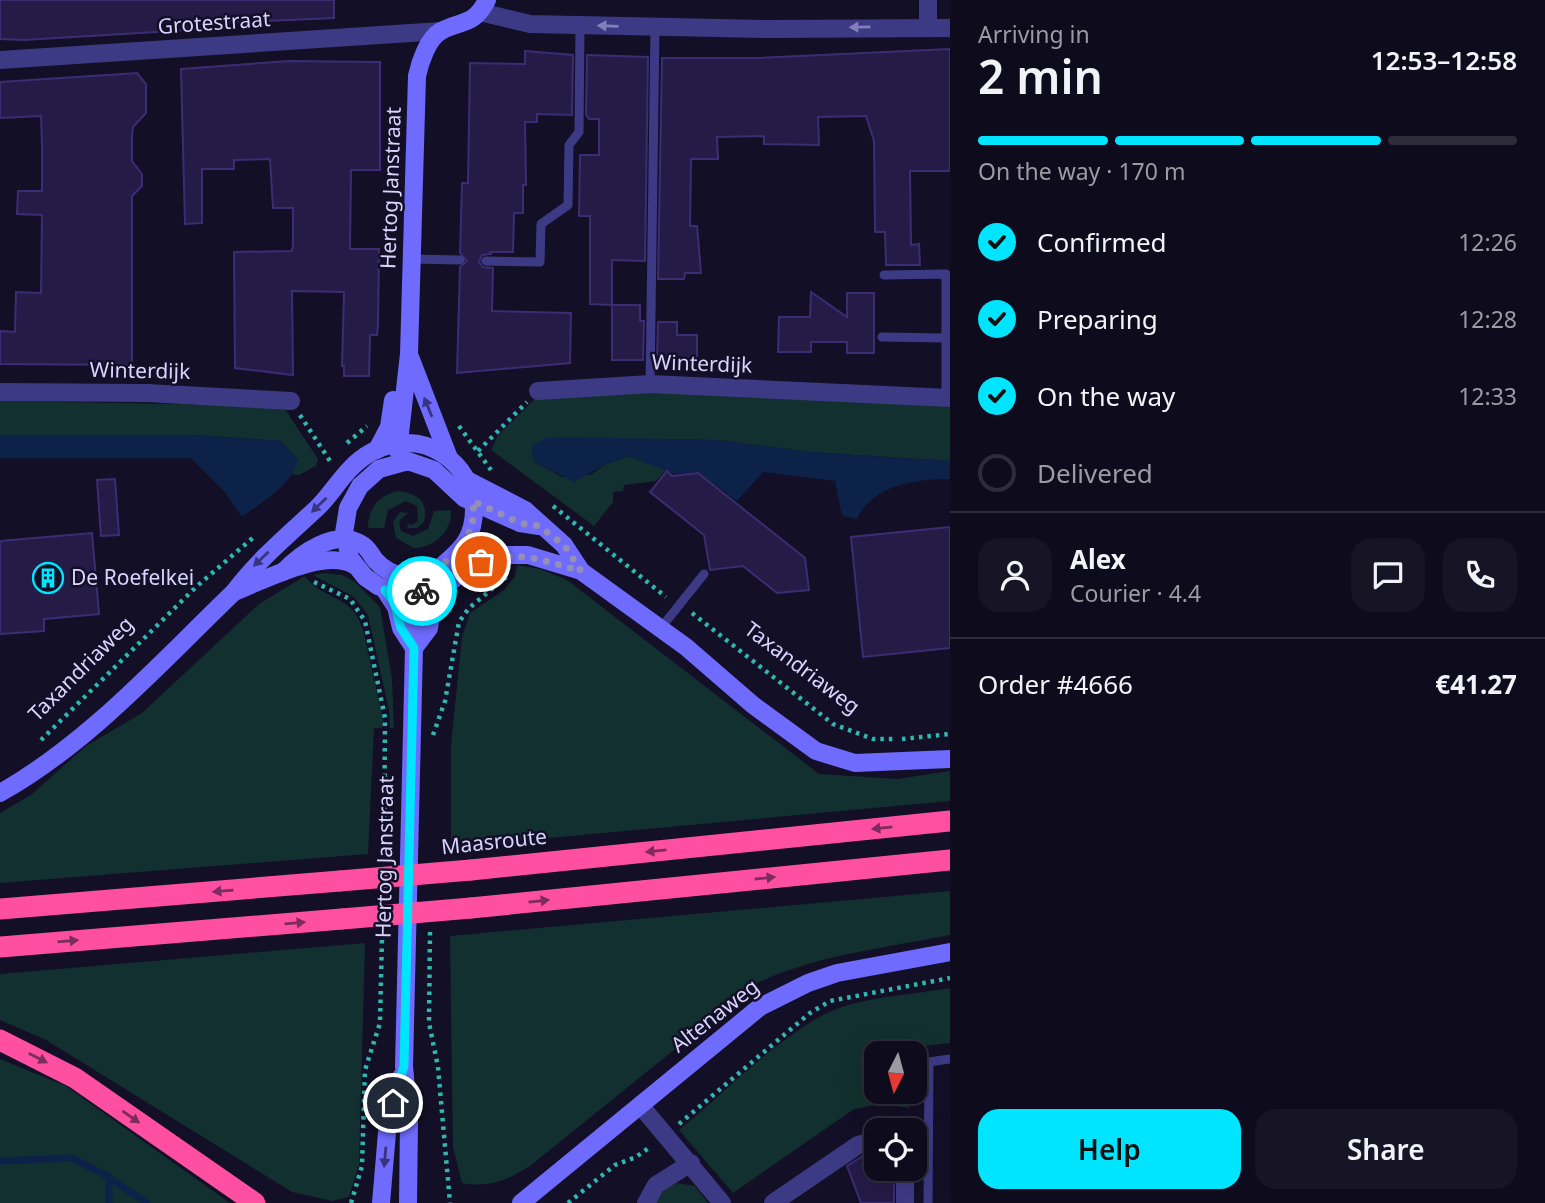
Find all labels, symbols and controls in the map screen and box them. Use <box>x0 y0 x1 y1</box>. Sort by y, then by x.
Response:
street label: Grotestraat <box>157 4 272 40</box>
text: Arriving in <box>978 18 1090 50</box>
one-way arrow <box>597 21 619 32</box>
one-way arrow <box>849 22 871 33</box>
text: 12:53–12:58 <box>1371 42 1517 78</box>
text: 2 min <box>978 45 1103 107</box>
street label: Hertog Janstraat <box>373 106 407 270</box>
text: On the way · 170 m <box>978 155 1185 187</box>
icon: check <box>978 223 1016 261</box>
text: Confirmed <box>1037 224 1167 260</box>
text: 12:26 <box>1458 226 1517 258</box>
icon: check <box>978 300 1016 338</box>
text: Preparing <box>1037 301 1158 337</box>
text: 12:28 <box>1458 303 1517 335</box>
street label: Winterdijk <box>651 347 754 379</box>
street label: Winterdijk <box>89 355 191 385</box>
icon: check <box>978 377 1016 415</box>
text: On the way <box>1037 378 1175 414</box>
text: 12:33 <box>1458 380 1517 412</box>
one-way arrow <box>422 396 433 417</box>
text: Delivered <box>1037 455 1153 491</box>
one-way arrow <box>311 497 328 513</box>
pin <box>451 532 511 592</box>
button: person <box>978 538 1052 612</box>
button: chat <box>1351 538 1425 612</box>
button: phone <box>1443 538 1517 612</box>
text: Alex <box>1070 541 1126 577</box>
icon: bag <box>462 543 500 581</box>
one-way arrow <box>253 551 270 567</box>
courier <box>387 556 457 626</box>
building icon: De Roefelkei <box>31 561 65 595</box>
place label: De Roefelkei <box>71 563 194 591</box>
icon: bike <box>403 572 441 610</box>
text: Courier · 4.4 <box>1070 577 1201 609</box>
street label: Taxandriaweg <box>22 610 139 727</box>
street label: Taxandriaweg <box>739 615 866 720</box>
text: Order #4666 <box>978 666 1133 702</box>
text: €41.27 <box>1435 666 1517 702</box>
street label: Hertog Janstraat <box>369 775 399 938</box>
street label: Maasroute <box>440 822 548 860</box>
one-way arrow <box>871 822 893 833</box>
one-way arrow <box>645 846 667 857</box>
one-way arrow <box>755 872 777 883</box>
one-way arrow <box>212 886 234 897</box>
one-way arrow <box>528 895 550 906</box>
one-way arrow <box>284 917 306 928</box>
one-way arrow <box>57 935 79 946</box>
street label: Altenaweg <box>665 972 764 1058</box>
north arrow <box>864 1041 928 1104</box>
map controls <box>864 1041 927 1181</box>
one-way arrow <box>28 1052 48 1063</box>
pin <box>363 1073 423 1133</box>
icon: home <box>374 1084 412 1122</box>
button: Help <box>978 1109 1241 1189</box>
button: Share <box>1255 1109 1517 1189</box>
one-way arrow <box>122 1110 140 1124</box>
button: locate <box>864 1118 927 1181</box>
one-way arrow <box>379 1146 390 1168</box>

